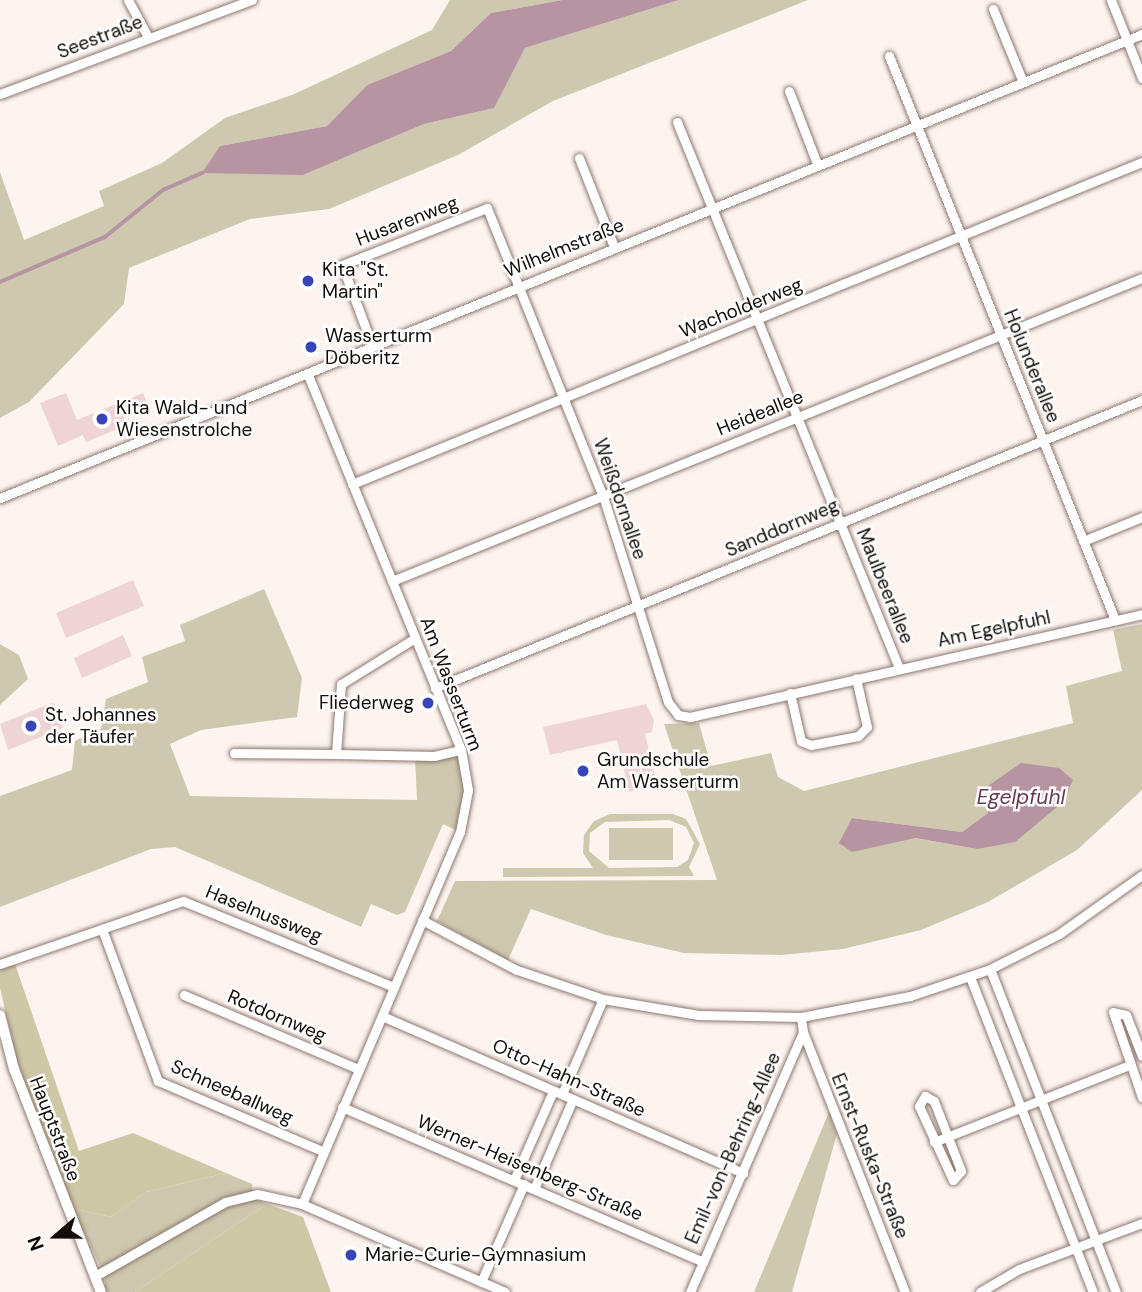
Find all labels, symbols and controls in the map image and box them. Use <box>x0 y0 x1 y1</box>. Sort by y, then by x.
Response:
street label: Seestraße <box>54 10 146 64</box>
street label: Husarenweg <box>353 191 461 251</box>
street label: Wilhelmstraße <box>501 214 627 282</box>
place label: Kita "St. Martin" <box>322 259 388 303</box>
marker: Kita "St. Martin" <box>300 273 316 289</box>
street label: Wacholderweg <box>676 273 806 343</box>
street label: Holunderallee <box>999 306 1065 426</box>
place label: Wasserturm Döberitz <box>325 325 432 369</box>
marker: Wasserturm Döberitz <box>303 339 319 355</box>
street label: Heideallee <box>713 385 807 441</box>
place label: Kita Wald- und Wiesenstrolche <box>116 397 252 441</box>
marker: Kita Wald- und Wiesenstrolche <box>94 411 110 427</box>
street label: Weißdornallee <box>589 435 651 563</box>
street label: Sanddornweg <box>722 494 842 562</box>
street label: Maulbeerallee <box>852 525 918 647</box>
street label: Am Egelpfuhl <box>935 606 1053 652</box>
street label: Am Wasserturm <box>415 614 487 754</box>
place label: Fliederweg <box>319 692 414 714</box>
marker: Fliederweg <box>420 695 436 711</box>
place label: St. Johannes der Täufer <box>45 704 156 748</box>
marker: St. Johannes der Täufer <box>23 718 39 734</box>
place label: Grundschule Am Wasserturm <box>597 749 739 793</box>
marker: Grundschule Am Wasserturm <box>575 763 591 779</box>
water label: Egelpfuhl <box>977 784 1065 810</box>
street label: Haselnussweg <box>202 880 326 948</box>
street label: Rotdornweg <box>224 985 330 1047</box>
street label: Otto-Hahn-Straße <box>489 1034 649 1122</box>
street label: Emil-von-Behring-Allee <box>680 1049 786 1247</box>
street label: Schneeballweg <box>167 1055 297 1129</box>
street label: Ernst-Ruska-Straße <box>826 1070 914 1242</box>
street label: Hauptstraße <box>25 1074 85 1184</box>
street label: Werner-Heisenberg-Straße <box>414 1110 646 1226</box>
north arrow <box>21 1201 91 1271</box>
text: N <box>22 1233 50 1254</box>
place label: Marie-Curie-Gymnasium <box>365 1244 586 1266</box>
marker: Marie-Curie-Gymnasium <box>343 1247 359 1263</box>

